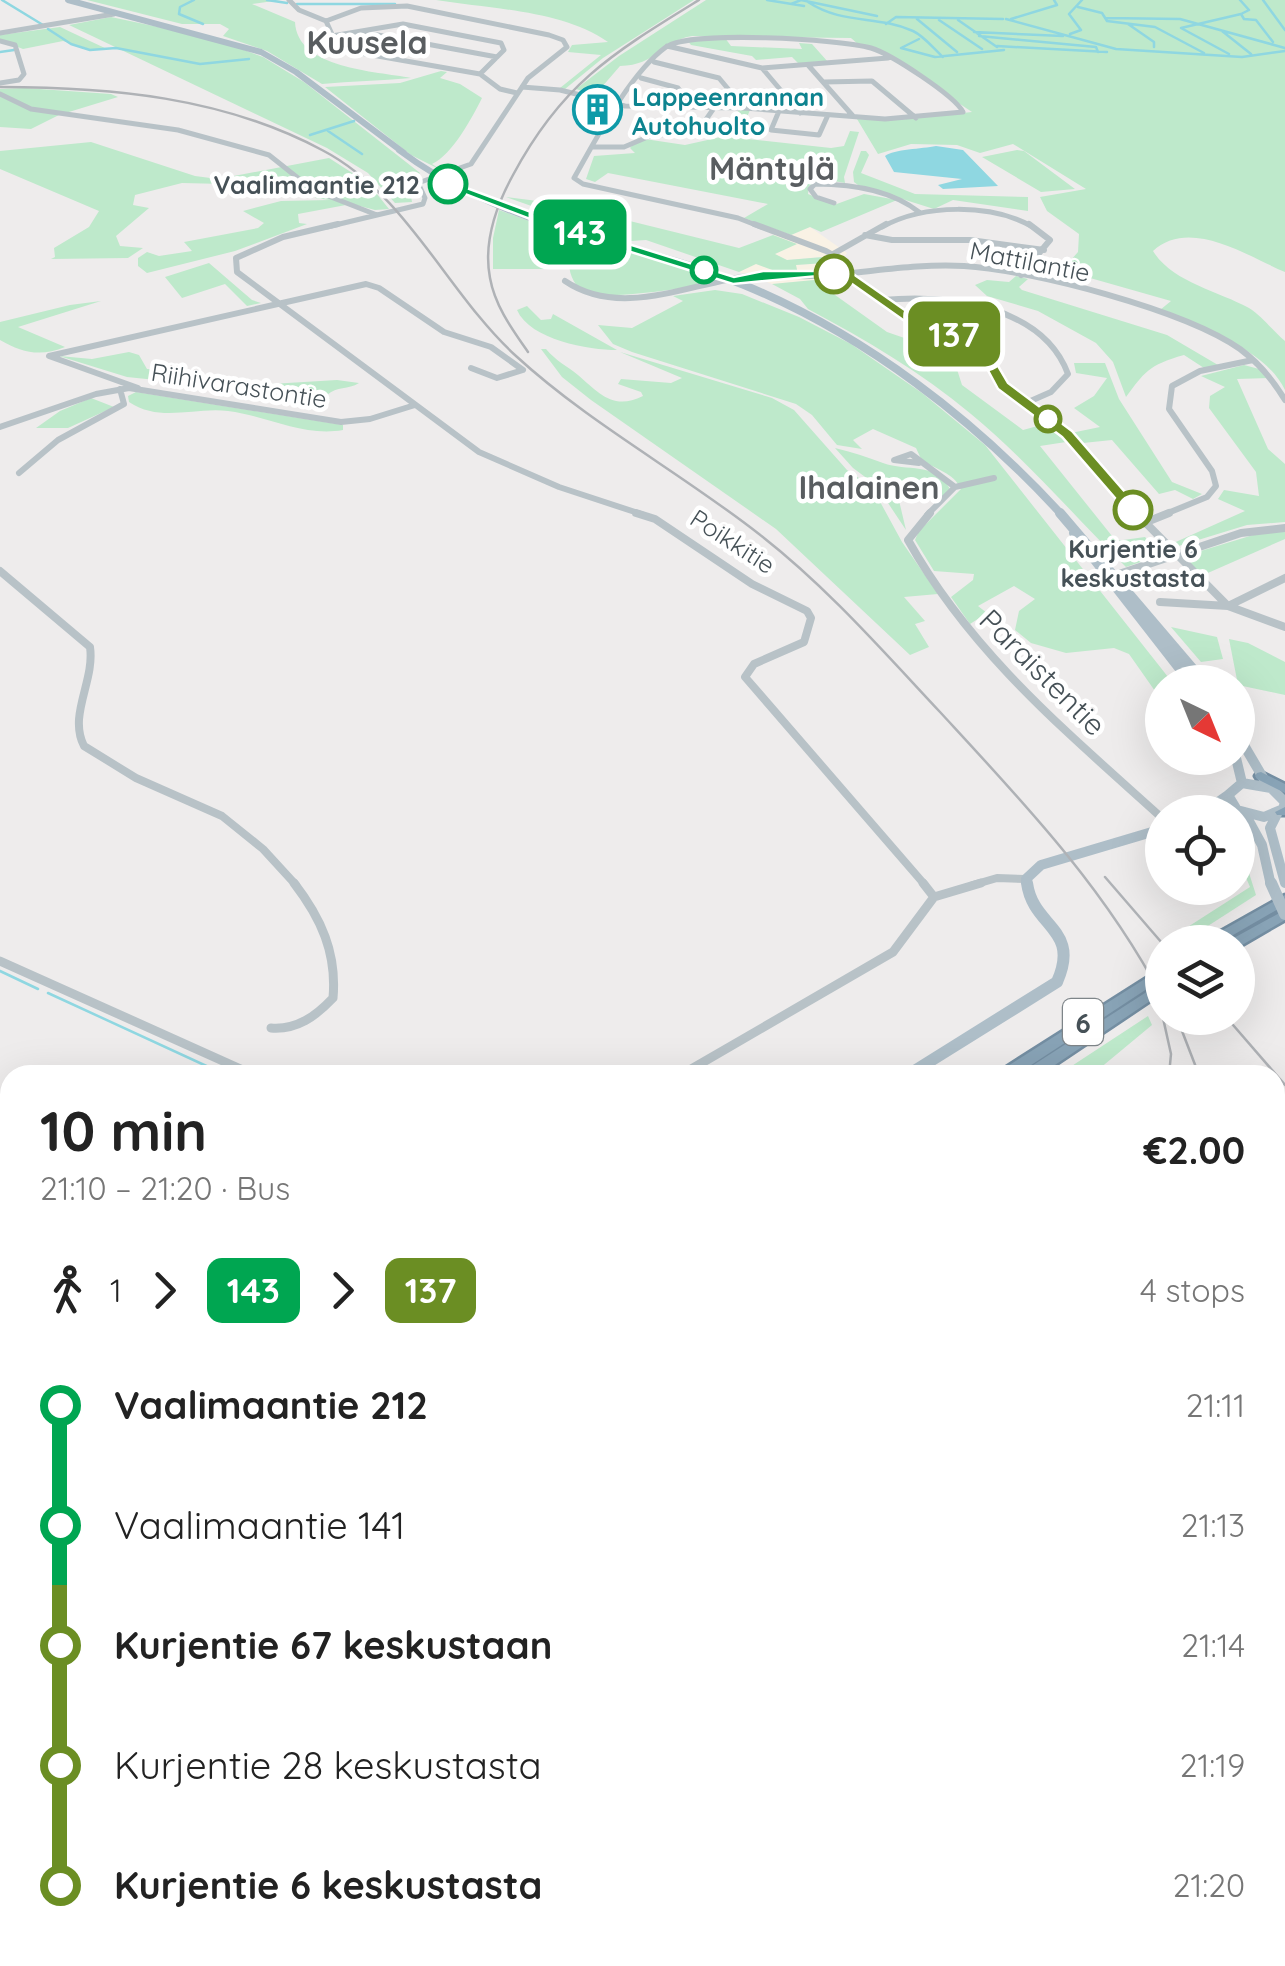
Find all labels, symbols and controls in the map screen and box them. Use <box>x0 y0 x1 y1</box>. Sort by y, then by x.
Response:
district label: Kuusela <box>306 22 428 62</box>
place label: Lappeenrannan Autohuolto <box>632 81 824 141</box>
building icon: Lappeenrannan Autohuolto <box>571 84 623 136</box>
district label: Mäntylä <box>709 148 835 188</box>
marker: Vaalimaantie 212 <box>429 165 467 203</box>
place label: Vaalimaantie 212 <box>213 169 420 200</box>
line badge: 143 <box>522 200 638 264</box>
text: 143 <box>554 210 607 254</box>
street label: Mattilantie <box>967 234 1093 288</box>
unlabelled marker <box>815 255 853 293</box>
unlabelled marker <box>691 257 717 283</box>
line badge: 137 <box>896 302 1012 366</box>
text: 137 <box>928 312 980 356</box>
street label: Riihivarastontie <box>149 356 329 414</box>
unlabelled marker <box>1035 406 1061 432</box>
district label: Ihalainen <box>799 467 939 507</box>
marker: Kurjentie 6 keskustasta <box>1114 491 1152 529</box>
street label: Poikkitie <box>685 502 781 580</box>
place label: Kurjentie 6 keskustasta <box>1060 533 1206 593</box>
street label: Paraistentie <box>972 601 1114 743</box>
north arrow <box>1145 665 1255 775</box>
map controls <box>1145 665 1255 1035</box>
button: locate <box>1145 795 1255 905</box>
button: layers <box>1145 925 1255 1035</box>
road number: 6 <box>1063 999 1103 1045</box>
text: 10 min <box>40 1096 207 1165</box>
text: €2.00 <box>1143 1126 1245 1174</box>
text: 21:10 – 21:20 · Bus <box>40 1168 290 1208</box>
icon: walk <box>40 1263 95 1318</box>
icon: forward <box>137 1263 192 1318</box>
icon: forward <box>315 1263 370 1318</box>
text: 143 <box>227 1268 280 1312</box>
text: 137 <box>405 1268 456 1312</box>
text: 1 <box>110 1270 122 1310</box>
text: 4 stops <box>1140 1270 1245 1310</box>
text: Vaalimaantie 212 <box>114 1381 428 1429</box>
text: 21:11 <box>1186 1385 1245 1425</box>
text: Vaalimaantie 141 <box>114 1501 405 1549</box>
text: 21:13 <box>1181 1505 1245 1545</box>
text: Kurjentie 67 keskustaan <box>114 1621 552 1669</box>
text: 21:14 <box>1181 1625 1245 1665</box>
text: Kurjentie 28 keskustasta <box>114 1741 542 1789</box>
text: 21:19 <box>1180 1745 1245 1785</box>
text: Kurjentie 6 keskustasta <box>114 1861 542 1909</box>
text: 21:20 <box>1173 1865 1245 1905</box>

